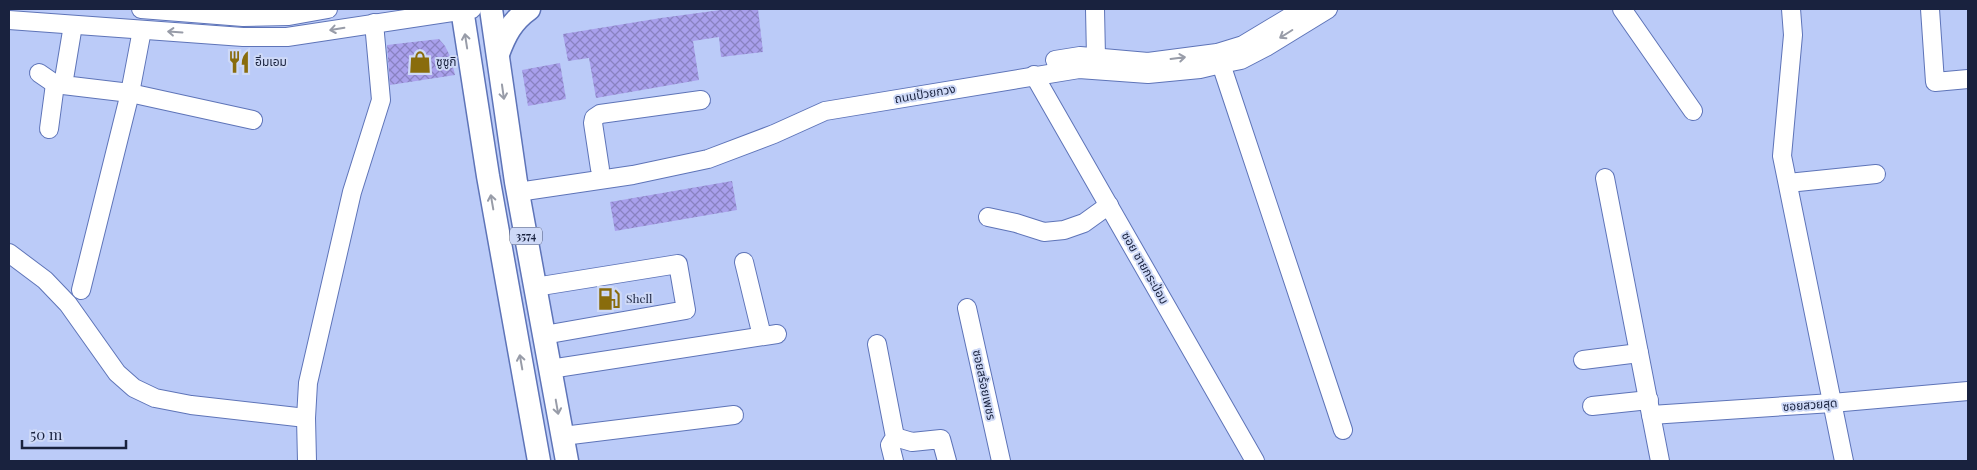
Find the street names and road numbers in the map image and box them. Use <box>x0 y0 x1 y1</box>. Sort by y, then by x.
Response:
street label: ถนนป้วยกวง <box>893 80 957 106</box>
road number: 3574 <box>510 228 542 245</box>
street label: ซอย ชายกระป่อม <box>1119 228 1173 307</box>
street label: ซอยสร้อยเพชร <box>970 348 1000 422</box>
street label: ซอยสวยสุด <box>1782 394 1838 414</box>

